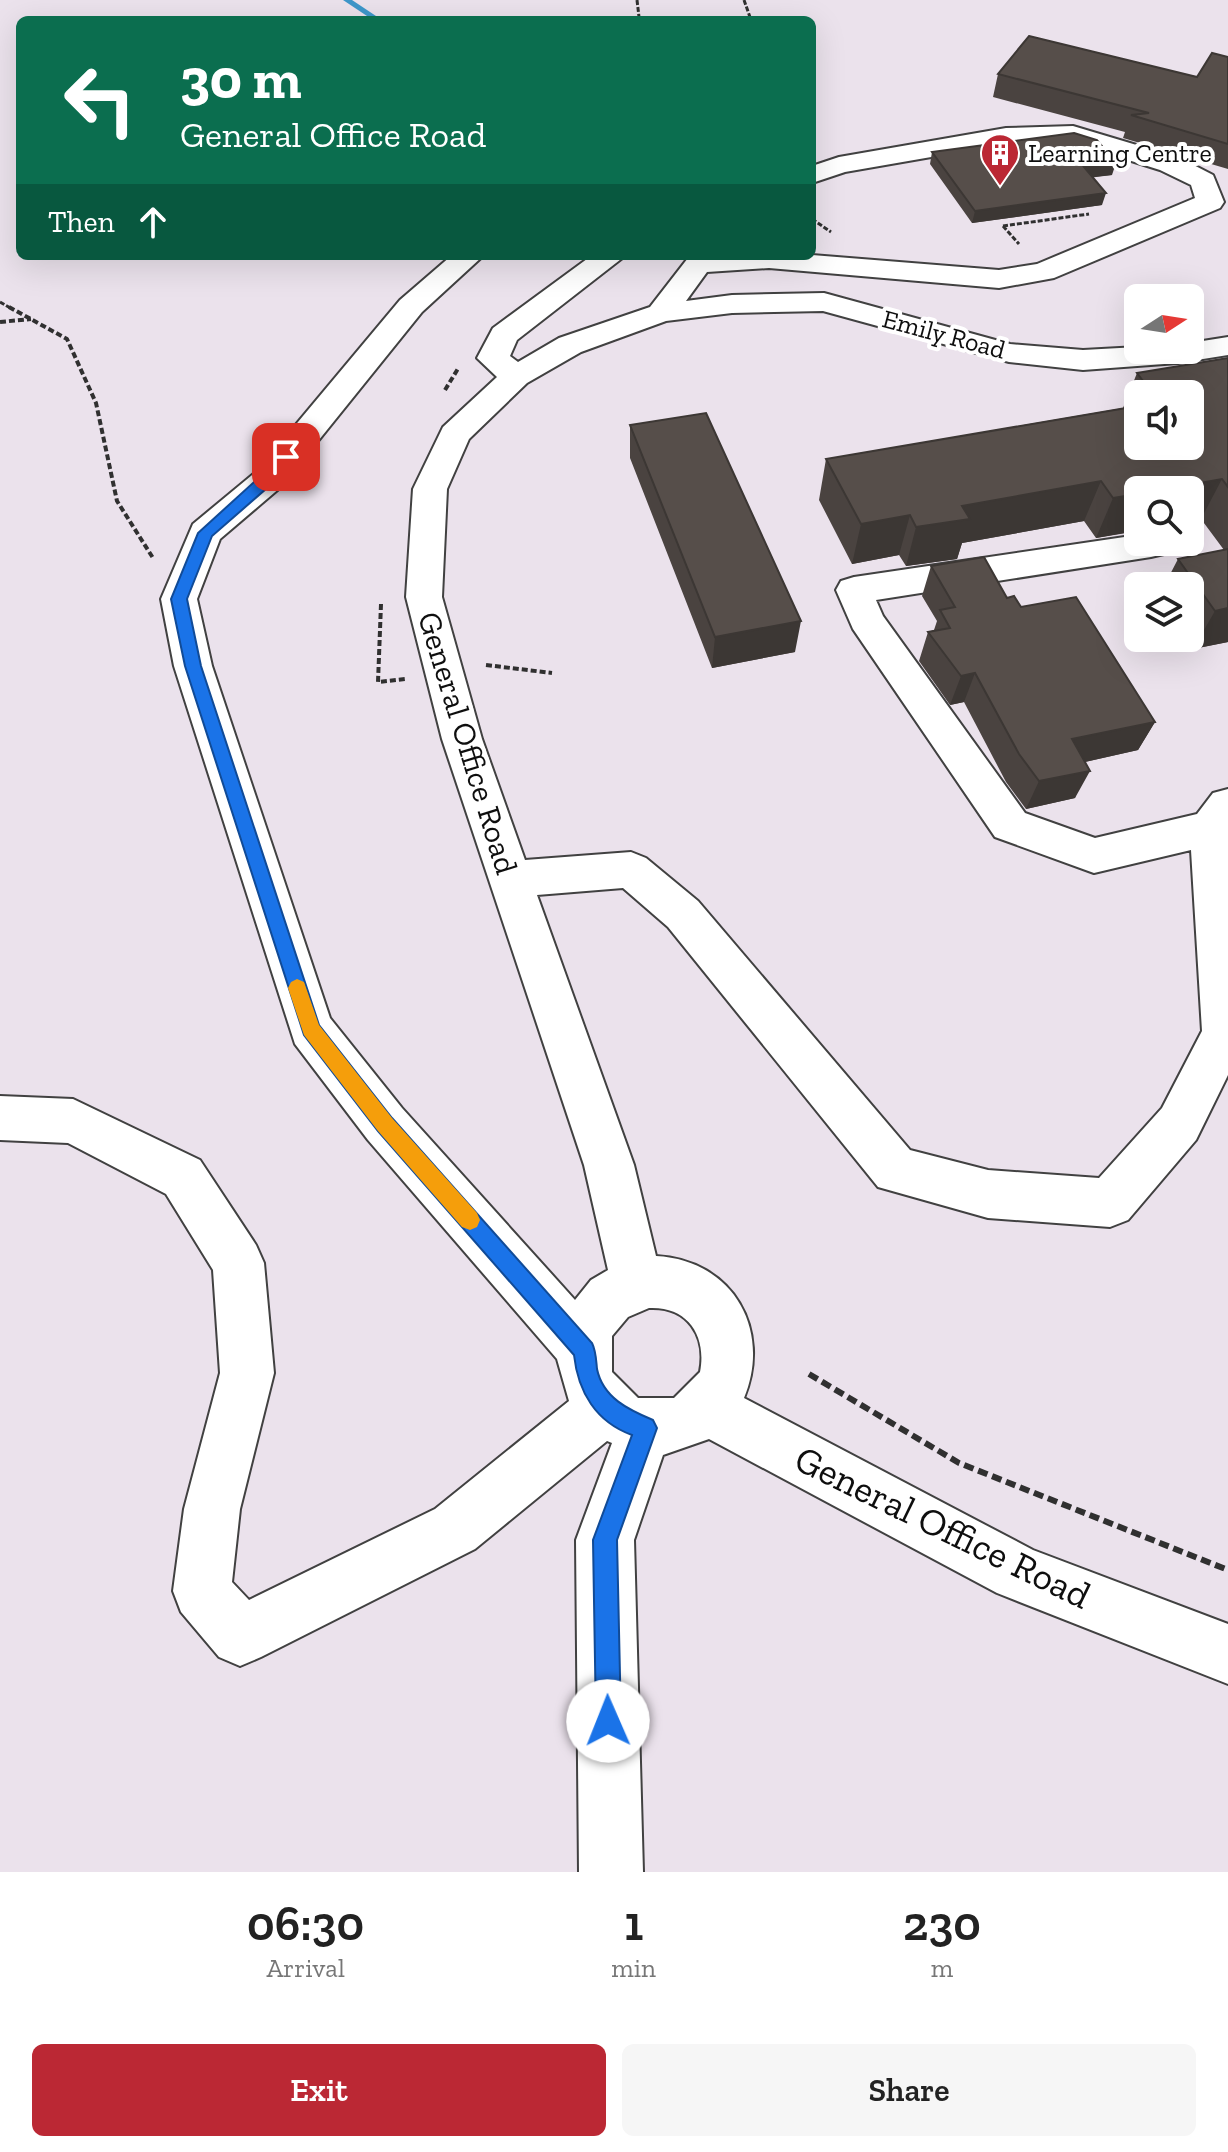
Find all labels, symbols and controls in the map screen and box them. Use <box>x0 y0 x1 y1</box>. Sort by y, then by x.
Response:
text: 30 m <box>180 45 302 112</box>
icon: left <box>48 48 152 152</box>
text: General Office Road <box>180 113 486 156</box>
building icon: Learning Centre <box>979 132 1021 187</box>
place label: Learning Centre <box>1028 137 1212 169</box>
icon: ahead <box>131 200 175 244</box>
text: Then <box>48 204 115 240</box>
north arrow <box>1124 284 1204 364</box>
map controls <box>1124 284 1204 652</box>
street label: Emily Road <box>879 302 1009 366</box>
button: sound <box>1124 380 1204 460</box>
pin <box>252 423 320 491</box>
icon: arrive <box>264 435 308 479</box>
button: search <box>1124 476 1204 556</box>
button: layers <box>1124 572 1204 652</box>
street label: General Office Road <box>410 607 526 879</box>
street label: General Office Road <box>788 1435 1098 1619</box>
position arrow <box>566 1679 650 1763</box>
text: 06:30 <box>247 1895 364 1952</box>
text: 1 <box>624 1895 643 1952</box>
text: 230 <box>903 1895 981 1952</box>
text: Arrival <box>267 1952 345 1984</box>
text: min <box>611 1952 656 1984</box>
text: m <box>931 1952 953 1984</box>
button: Exit <box>32 2044 606 2136</box>
button: Share <box>622 2044 1196 2136</box>

